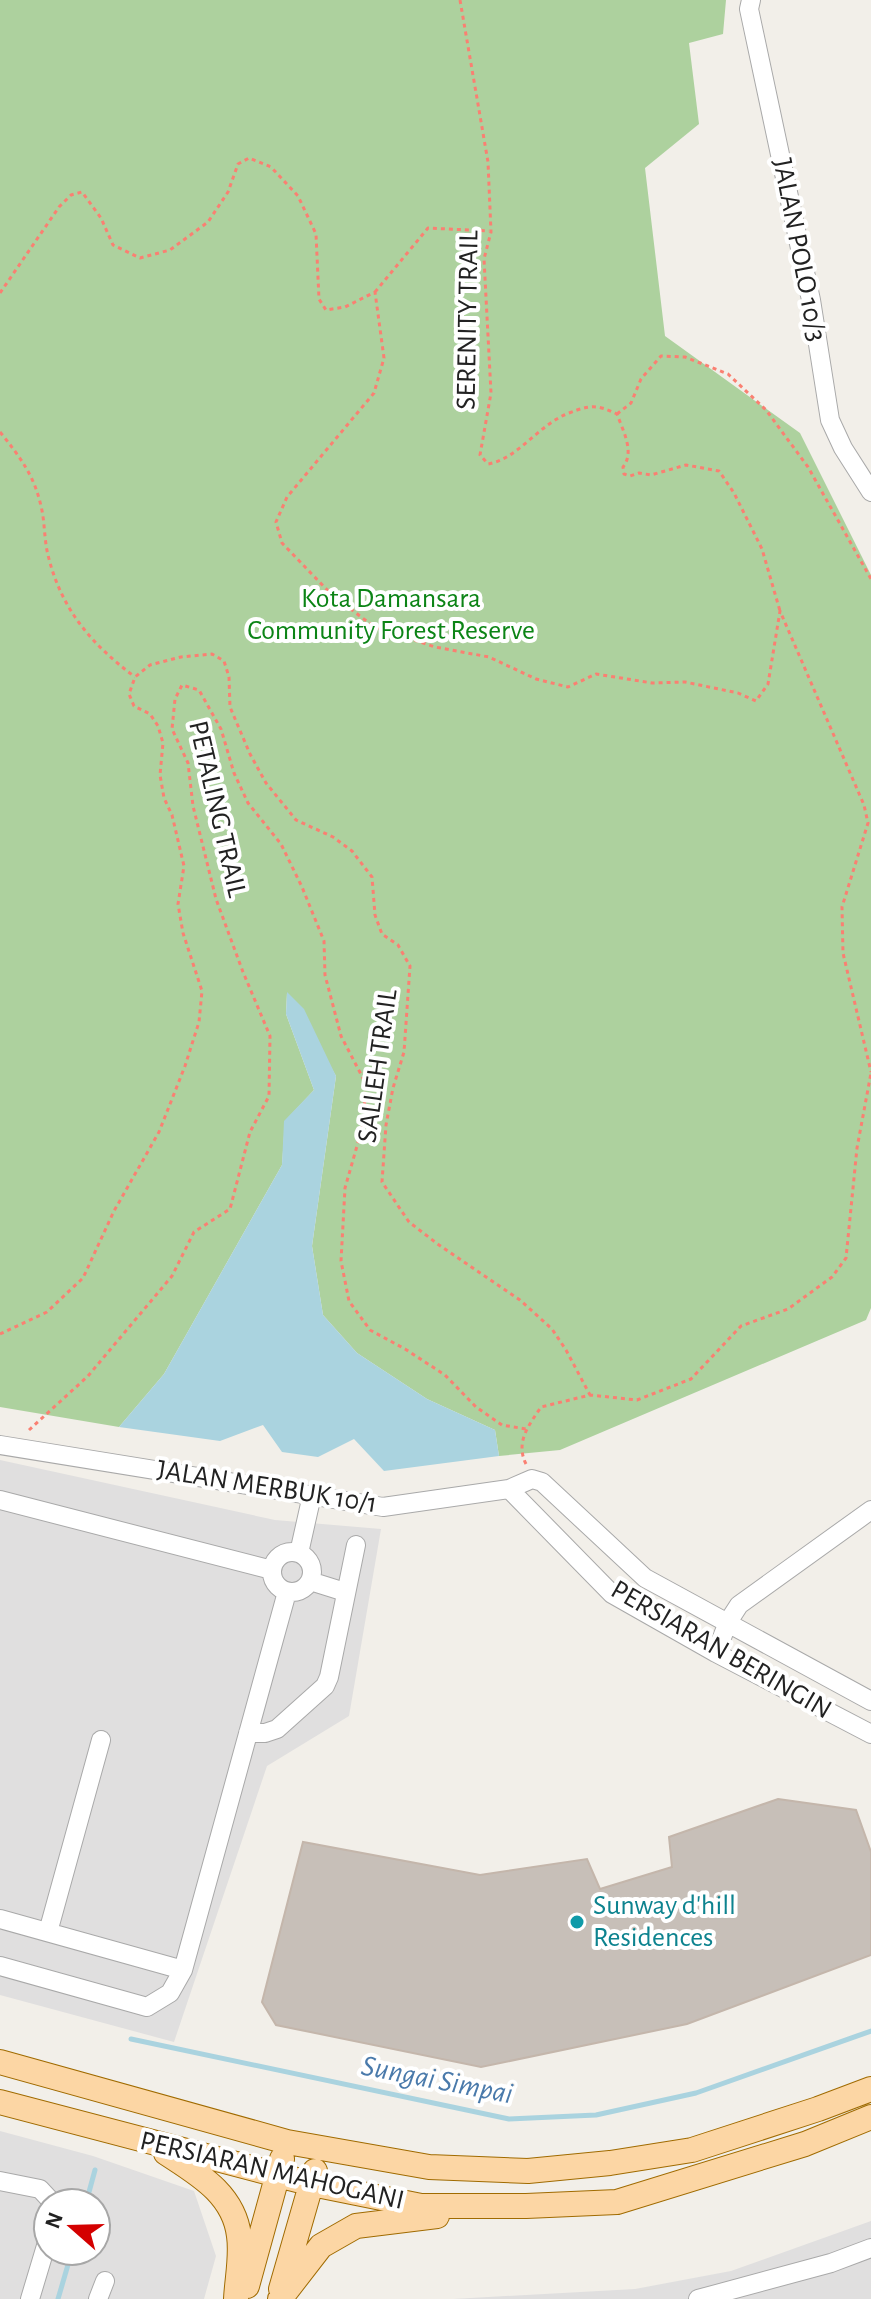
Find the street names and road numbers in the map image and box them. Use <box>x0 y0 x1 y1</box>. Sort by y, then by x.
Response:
street label: JALAN POLO 10/3 <box>768 156 830 344</box>
street label: SERENITY TRAIL <box>452 230 484 410</box>
street label: PETALING TRAIL <box>183 718 251 900</box>
street label: SALLEH TRAIL <box>353 987 403 1144</box>
street label: JALAN MERBUK 10/1 <box>155 1456 379 1518</box>
street label: PERSIARAN BERINGIN <box>606 1575 836 1725</box>
street label: PERSIARAN MAHOGANI <box>137 2127 407 2215</box>

